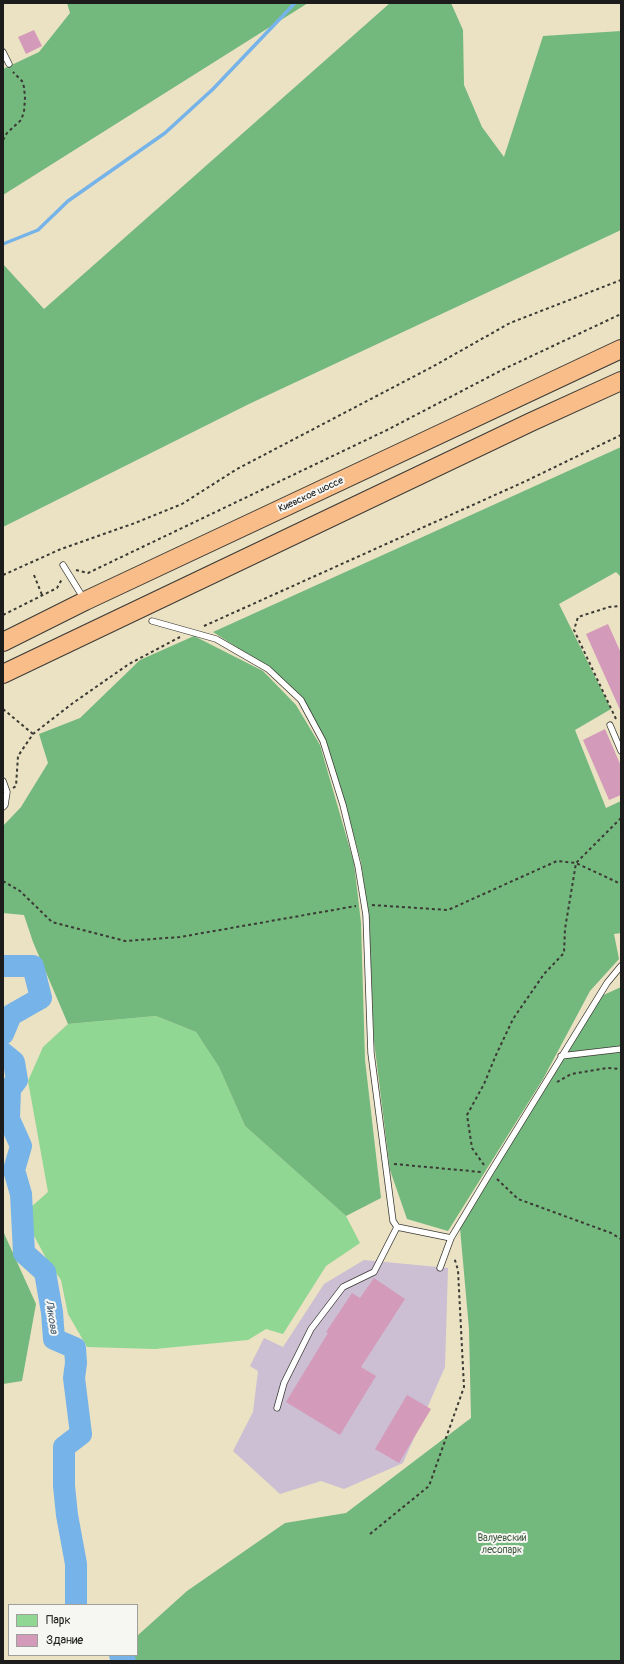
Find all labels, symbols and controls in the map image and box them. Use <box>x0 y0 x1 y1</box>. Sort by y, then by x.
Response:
street label: Киевское шоссе <box>277 475 345 515</box>
water label: Ликова <box>42 1299 60 1335</box>
park label: Валуевский лесопарк <box>477 1532 527 1556</box>
legend <box>8 1604 138 1656</box>
text: Парк <box>46 1613 71 1628</box>
text: Здание <box>46 1633 83 1648</box>

